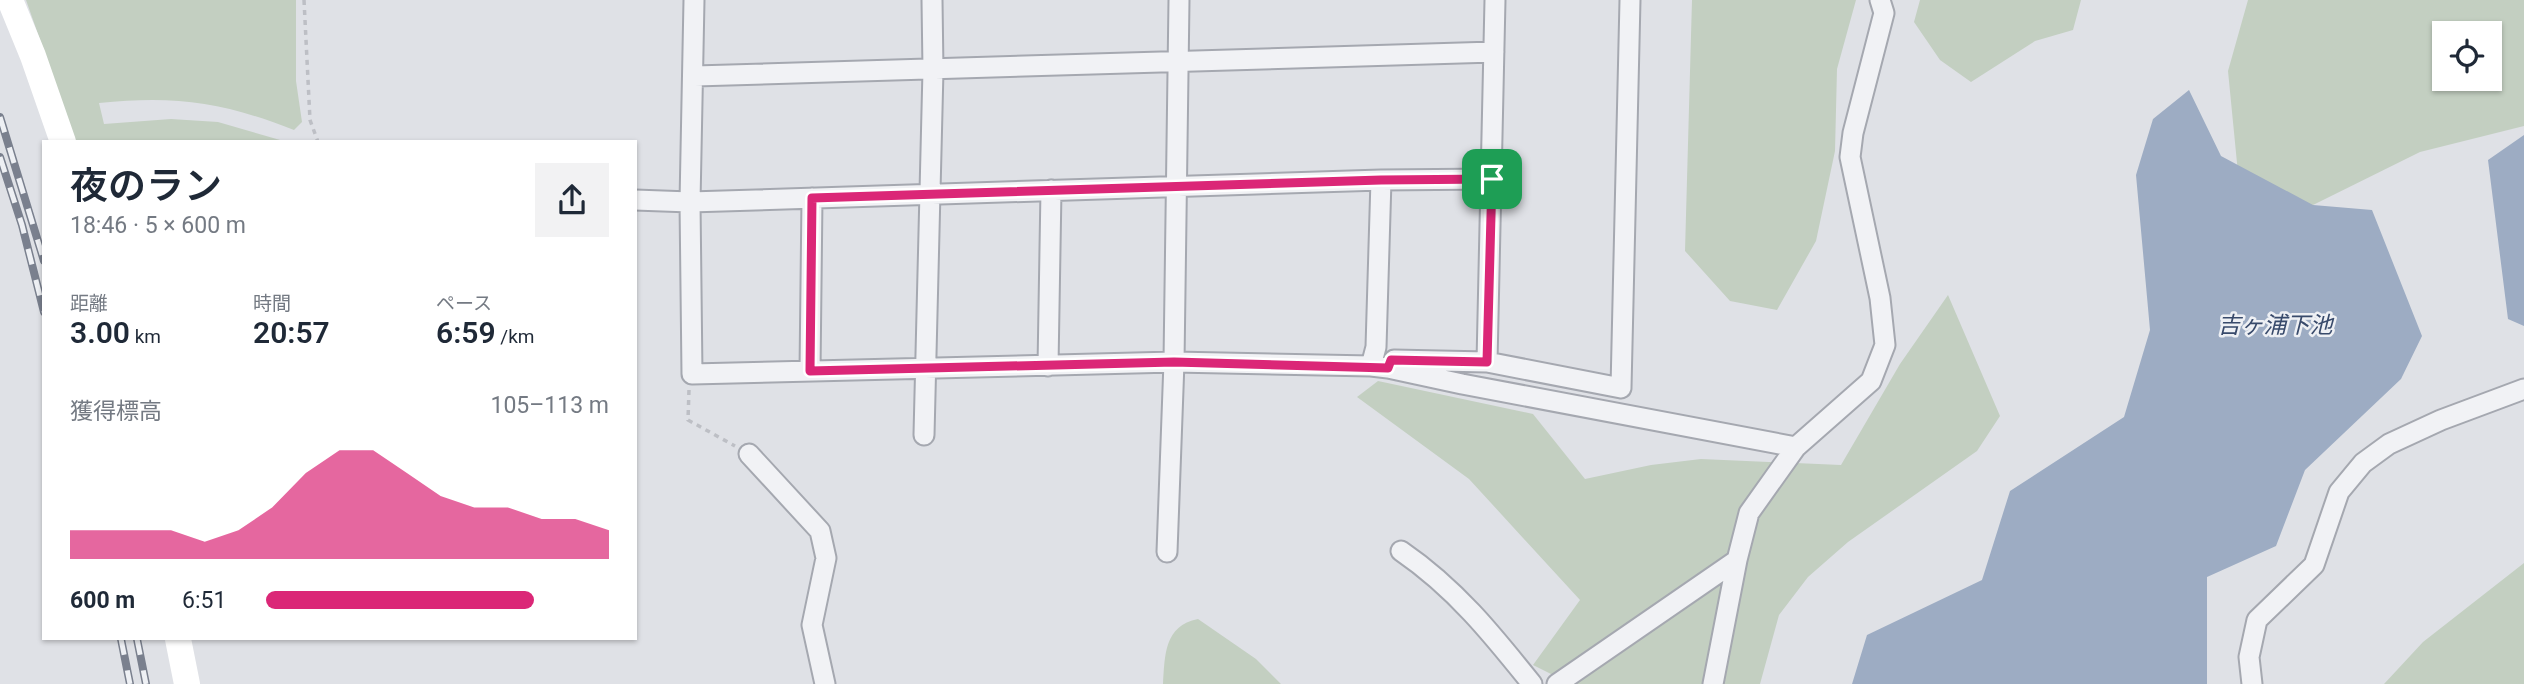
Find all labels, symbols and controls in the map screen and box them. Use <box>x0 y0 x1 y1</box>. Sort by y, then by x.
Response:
map controls <box>2432 21 2502 91</box>
button: locate <box>2432 21 2502 91</box>
pin <box>1462 149 1522 209</box>
icon: arrive <box>1473 160 1511 198</box>
button: share <box>535 163 609 237</box>
text: 夜のラン <box>70 164 222 208</box>
text: 18:46 · 5 × 600 m <box>70 212 246 239</box>
text: 距離 <box>70 292 108 315</box>
text: 時間 <box>253 292 291 315</box>
text: ペース <box>436 292 492 315</box>
water label: 吉ヶ浦下池 <box>2218 312 2335 339</box>
text: 3.00 <box>70 315 130 350</box>
text: 20:57 <box>253 315 330 350</box>
text: 6:59 <box>436 315 496 350</box>
text: km <box>130 325 161 348</box>
text: /km <box>496 325 534 348</box>
text: 105–113 m <box>490 392 609 419</box>
text: 獲得標高 <box>70 398 162 425</box>
text: 600 m <box>70 587 135 614</box>
text: 6:51 <box>182 587 226 614</box>

